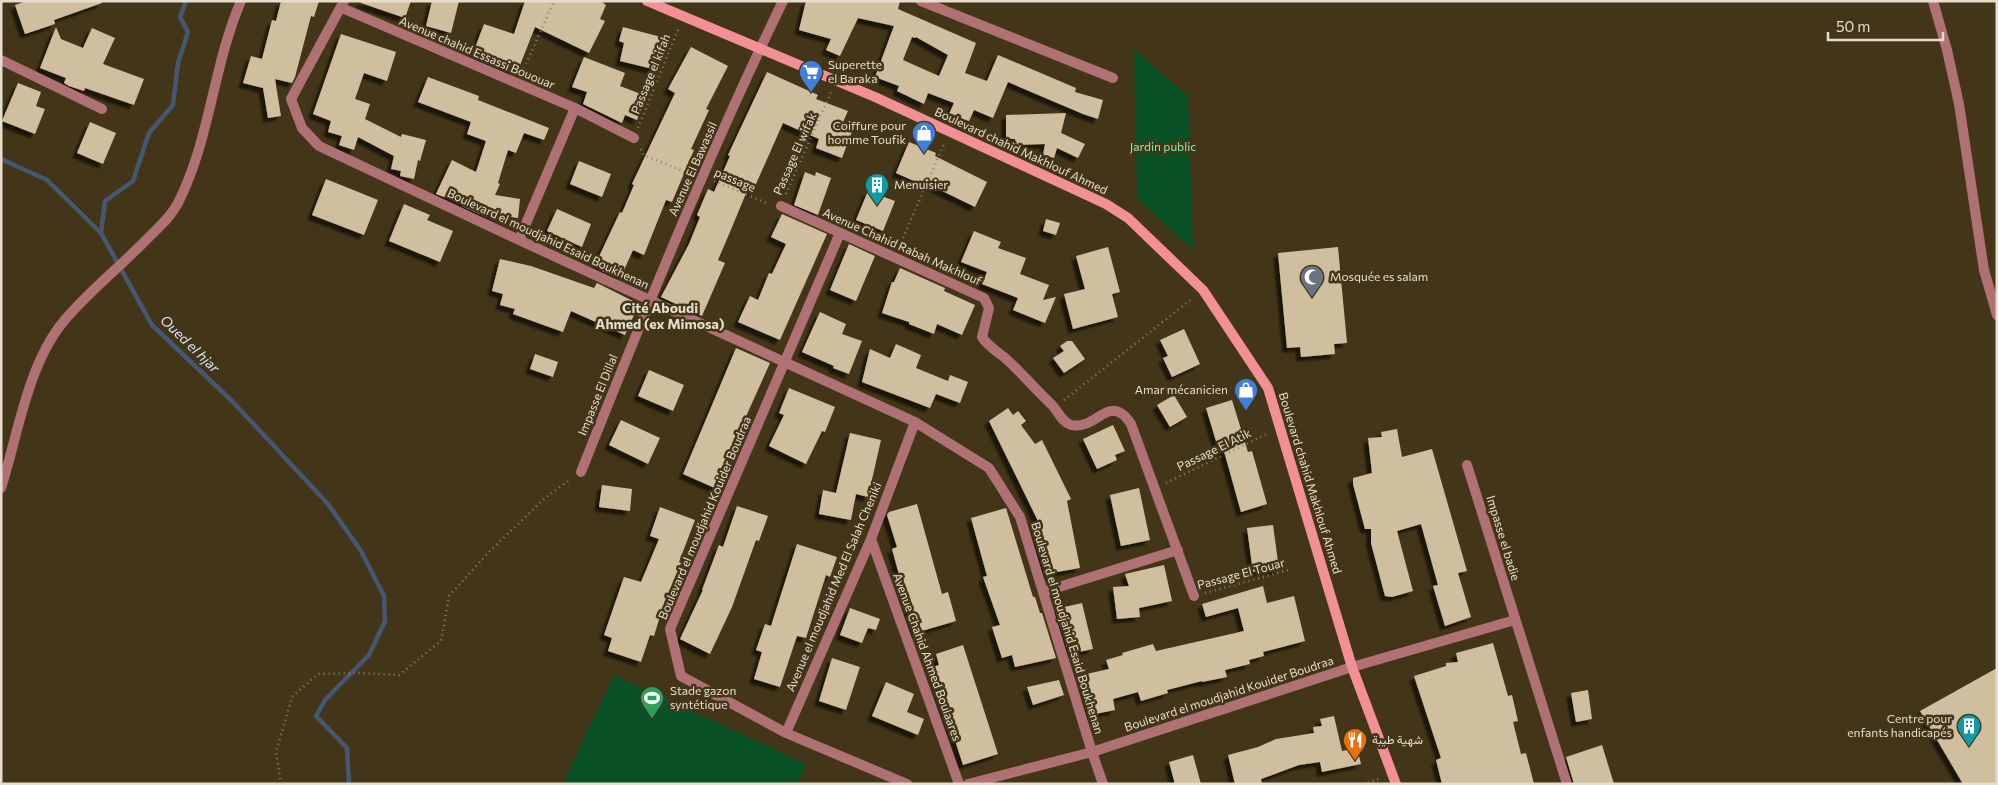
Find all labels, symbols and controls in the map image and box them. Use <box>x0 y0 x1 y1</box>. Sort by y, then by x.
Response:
scale bar <box>1828 10 1943 42</box>
street label: Avenue chahid Essassi Bououar <box>397 13 557 91</box>
text: 50 m <box>1836 17 1870 35</box>
street label: Passage el kifah <box>628 32 672 116</box>
place label: Superette el Baraka <box>828 57 882 85</box>
supermarket icon: Superette el Baraka <box>798 59 824 93</box>
street label: Boulevard chahid Makhlouf Ahmed <box>933 104 1110 196</box>
street label: Passage El wifak <box>770 110 819 197</box>
place label: Coiffure pour homme Toufik <box>827 118 906 146</box>
street label: Avenue El Bawassil <box>665 119 719 218</box>
shop icon: Coiffure pour homme Toufik <box>911 120 937 154</box>
park label: Jardin public <box>1130 139 1196 154</box>
street label: passage <box>713 164 758 194</box>
building icon: Menuisier <box>864 172 890 206</box>
place label: Menuisier <box>894 177 948 191</box>
street label: Boulevard el moudjahid Esaid Boukhenan <box>445 185 651 291</box>
street label: Avenue Chahid Rabah Makhlouf <box>821 205 984 288</box>
mosque icon: Mosquée es salam <box>1299 264 1325 298</box>
place label: Mosquée es salam <box>1330 269 1428 283</box>
district label: Cité Aboudi Ahmed (ex Mimosa) <box>595 299 725 332</box>
water label: Oued el hjar <box>157 311 224 376</box>
street label: Impasse El Dillal <box>574 352 620 437</box>
shop icon: Amar mécanicien <box>1233 377 1259 411</box>
place label: Amar mécanicien <box>1135 382 1228 396</box>
street label: Boulevard chahid Makhlouf Ahmed <box>1277 390 1345 575</box>
street label: Boulevard el moudjahid Kouider Boudraa <box>655 414 753 621</box>
street label: Passage El Atik <box>1174 425 1253 473</box>
street label: Avenue el moudjahid Med El Salah Cheniki <box>782 480 884 693</box>
street label: Impasse el badie <box>1484 494 1524 582</box>
street label: Boulevard el moudjahid Esaid Boukhenan <box>1029 520 1107 735</box>
street label: Passage El Touar <box>1195 555 1286 591</box>
street label: Avenue Chahid Ahmed Boulaares <box>891 571 965 743</box>
street label: Boulevard el moudjahid Kouider Boudraa <box>1122 653 1335 734</box>
place label: Stade gazon syntétique <box>670 683 736 711</box>
sports icon: Stade gazon syntétique <box>639 685 665 719</box>
place label: Centre pour enfants handicapés <box>1847 711 1952 739</box>
building icon: Centre pour enfants handicapés <box>1956 713 1982 747</box>
restaurant icon: شهية طيبة <box>1342 727 1368 761</box>
place label: شهية طيبة <box>1372 732 1423 748</box>

